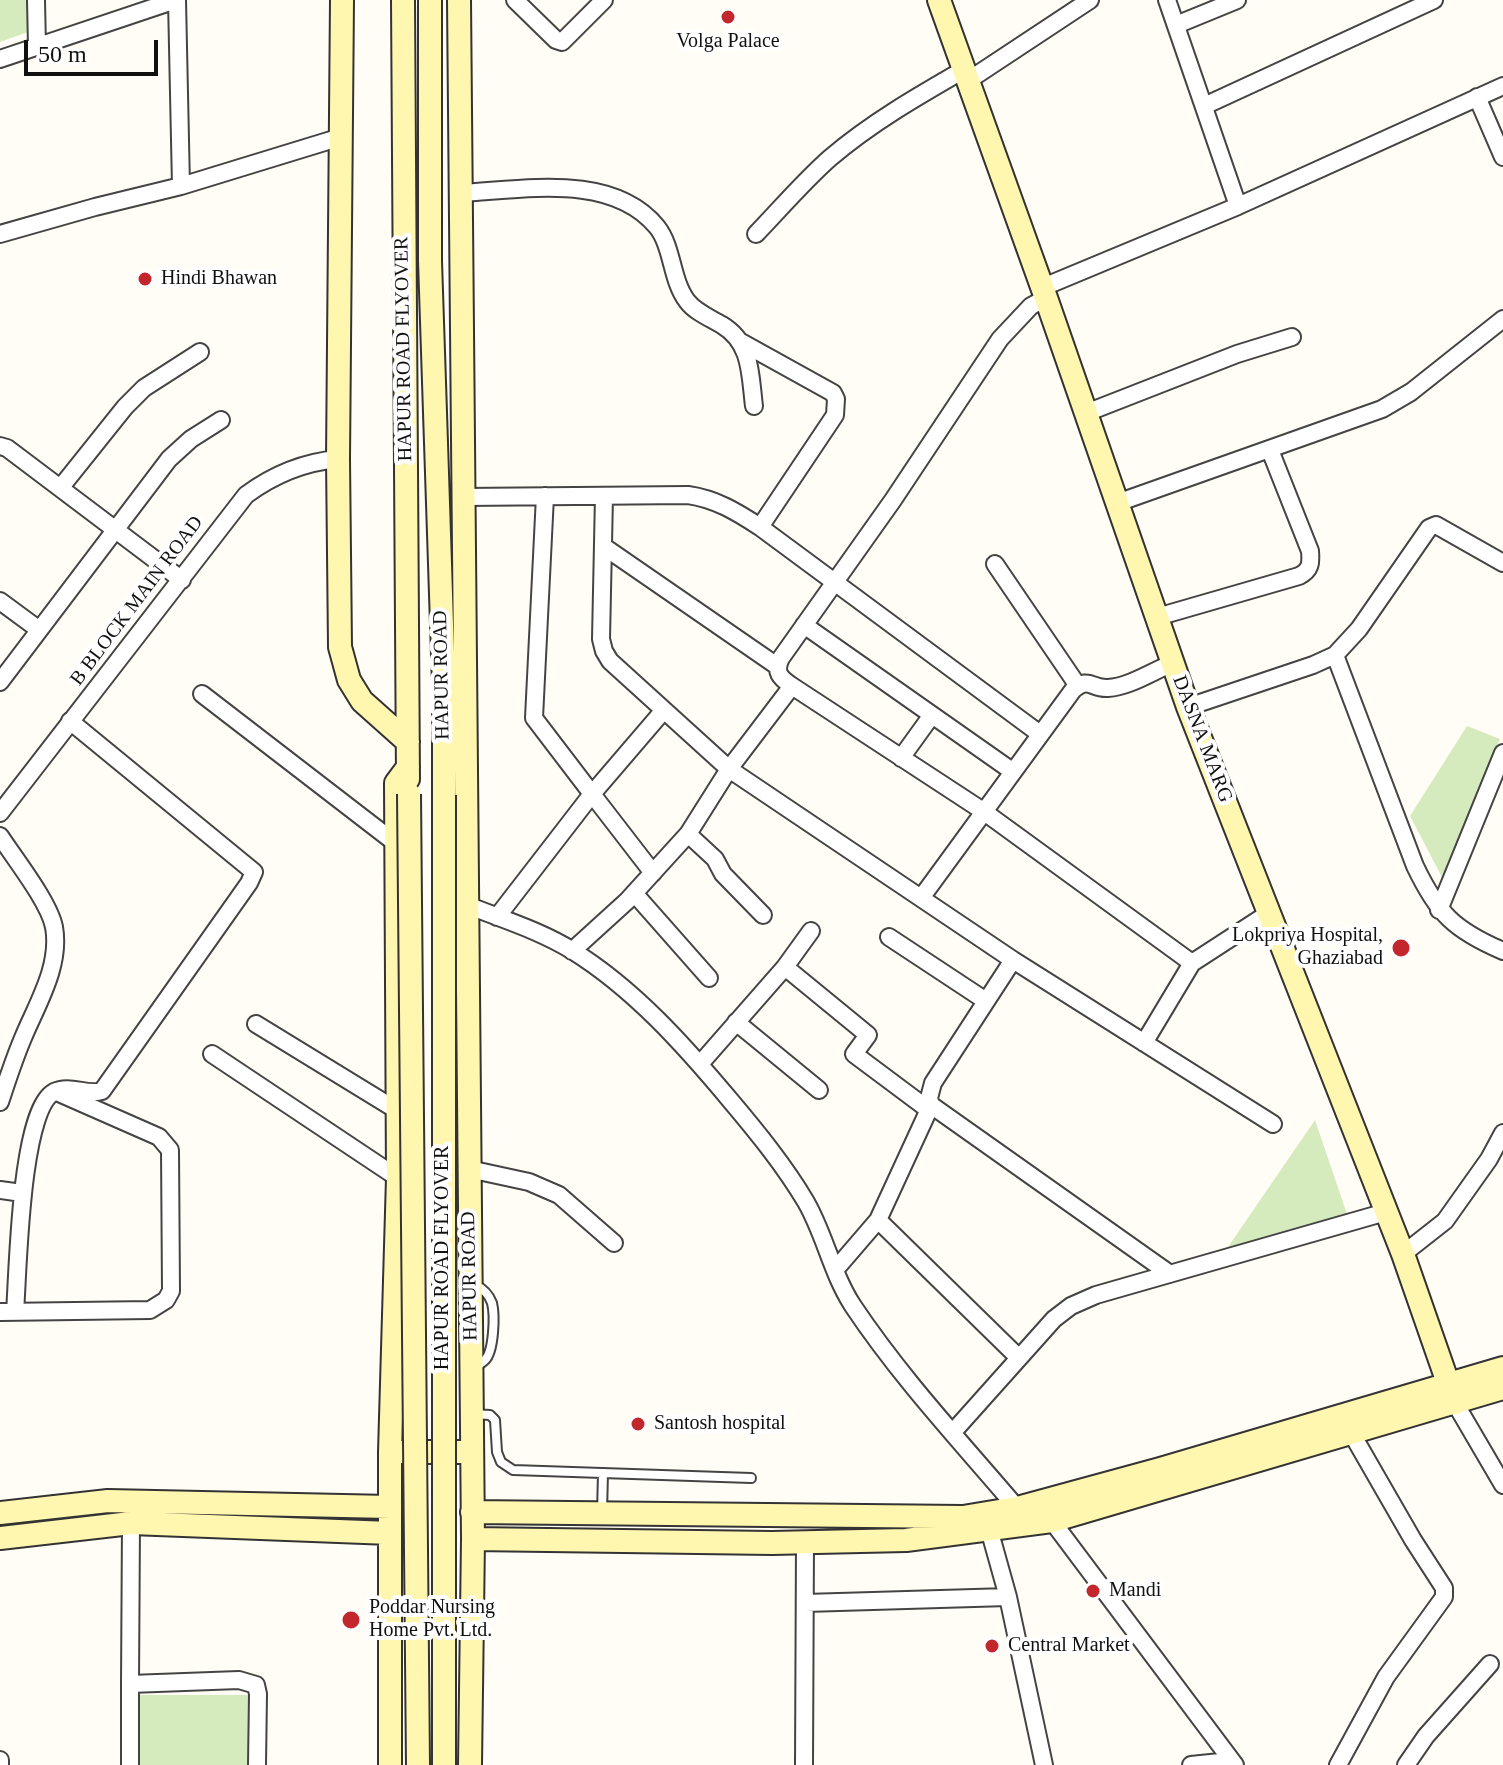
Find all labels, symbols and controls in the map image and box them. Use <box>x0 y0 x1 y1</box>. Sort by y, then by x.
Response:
marker: Volga Palace <box>719 8 737 26</box>
scale bar <box>28 24 162 74</box>
place label: Volga Palace <box>676 30 780 54</box>
text: 50 m <box>38 41 87 67</box>
street label: HAPUR ROAD FLYOVER <box>390 236 418 462</box>
place label: Hindi Bhawan <box>161 267 277 291</box>
marker: Hindi Bhawan <box>136 270 154 288</box>
street label: B BLOCK MAIN ROAD <box>65 511 209 691</box>
street label: HAPUR ROAD <box>429 610 455 740</box>
street label: DASNA MARG <box>1167 672 1237 806</box>
place label: Lokpriya Hospital, Ghaziabad <box>1232 924 1383 971</box>
marker: Lokpriya Hospital, Ghaziabad <box>1390 937 1412 959</box>
street label: HAPUR ROAD FLYOVER <box>431 1146 455 1370</box>
street label: HAPUR ROAD <box>457 1211 483 1341</box>
place label: Santosh hospital <box>654 1412 786 1436</box>
marker: Santosh hospital <box>629 1415 647 1433</box>
place label: Mandi <box>1109 1579 1161 1603</box>
marker: Mandi <box>1084 1582 1102 1600</box>
place label: Poddar Nursing Home Pvt. Ltd. <box>369 1596 495 1643</box>
marker: Poddar Nursing Home Pvt. Ltd. <box>340 1609 362 1631</box>
place label: Central Market <box>1008 1634 1130 1658</box>
marker: Central Market <box>983 1637 1001 1655</box>

